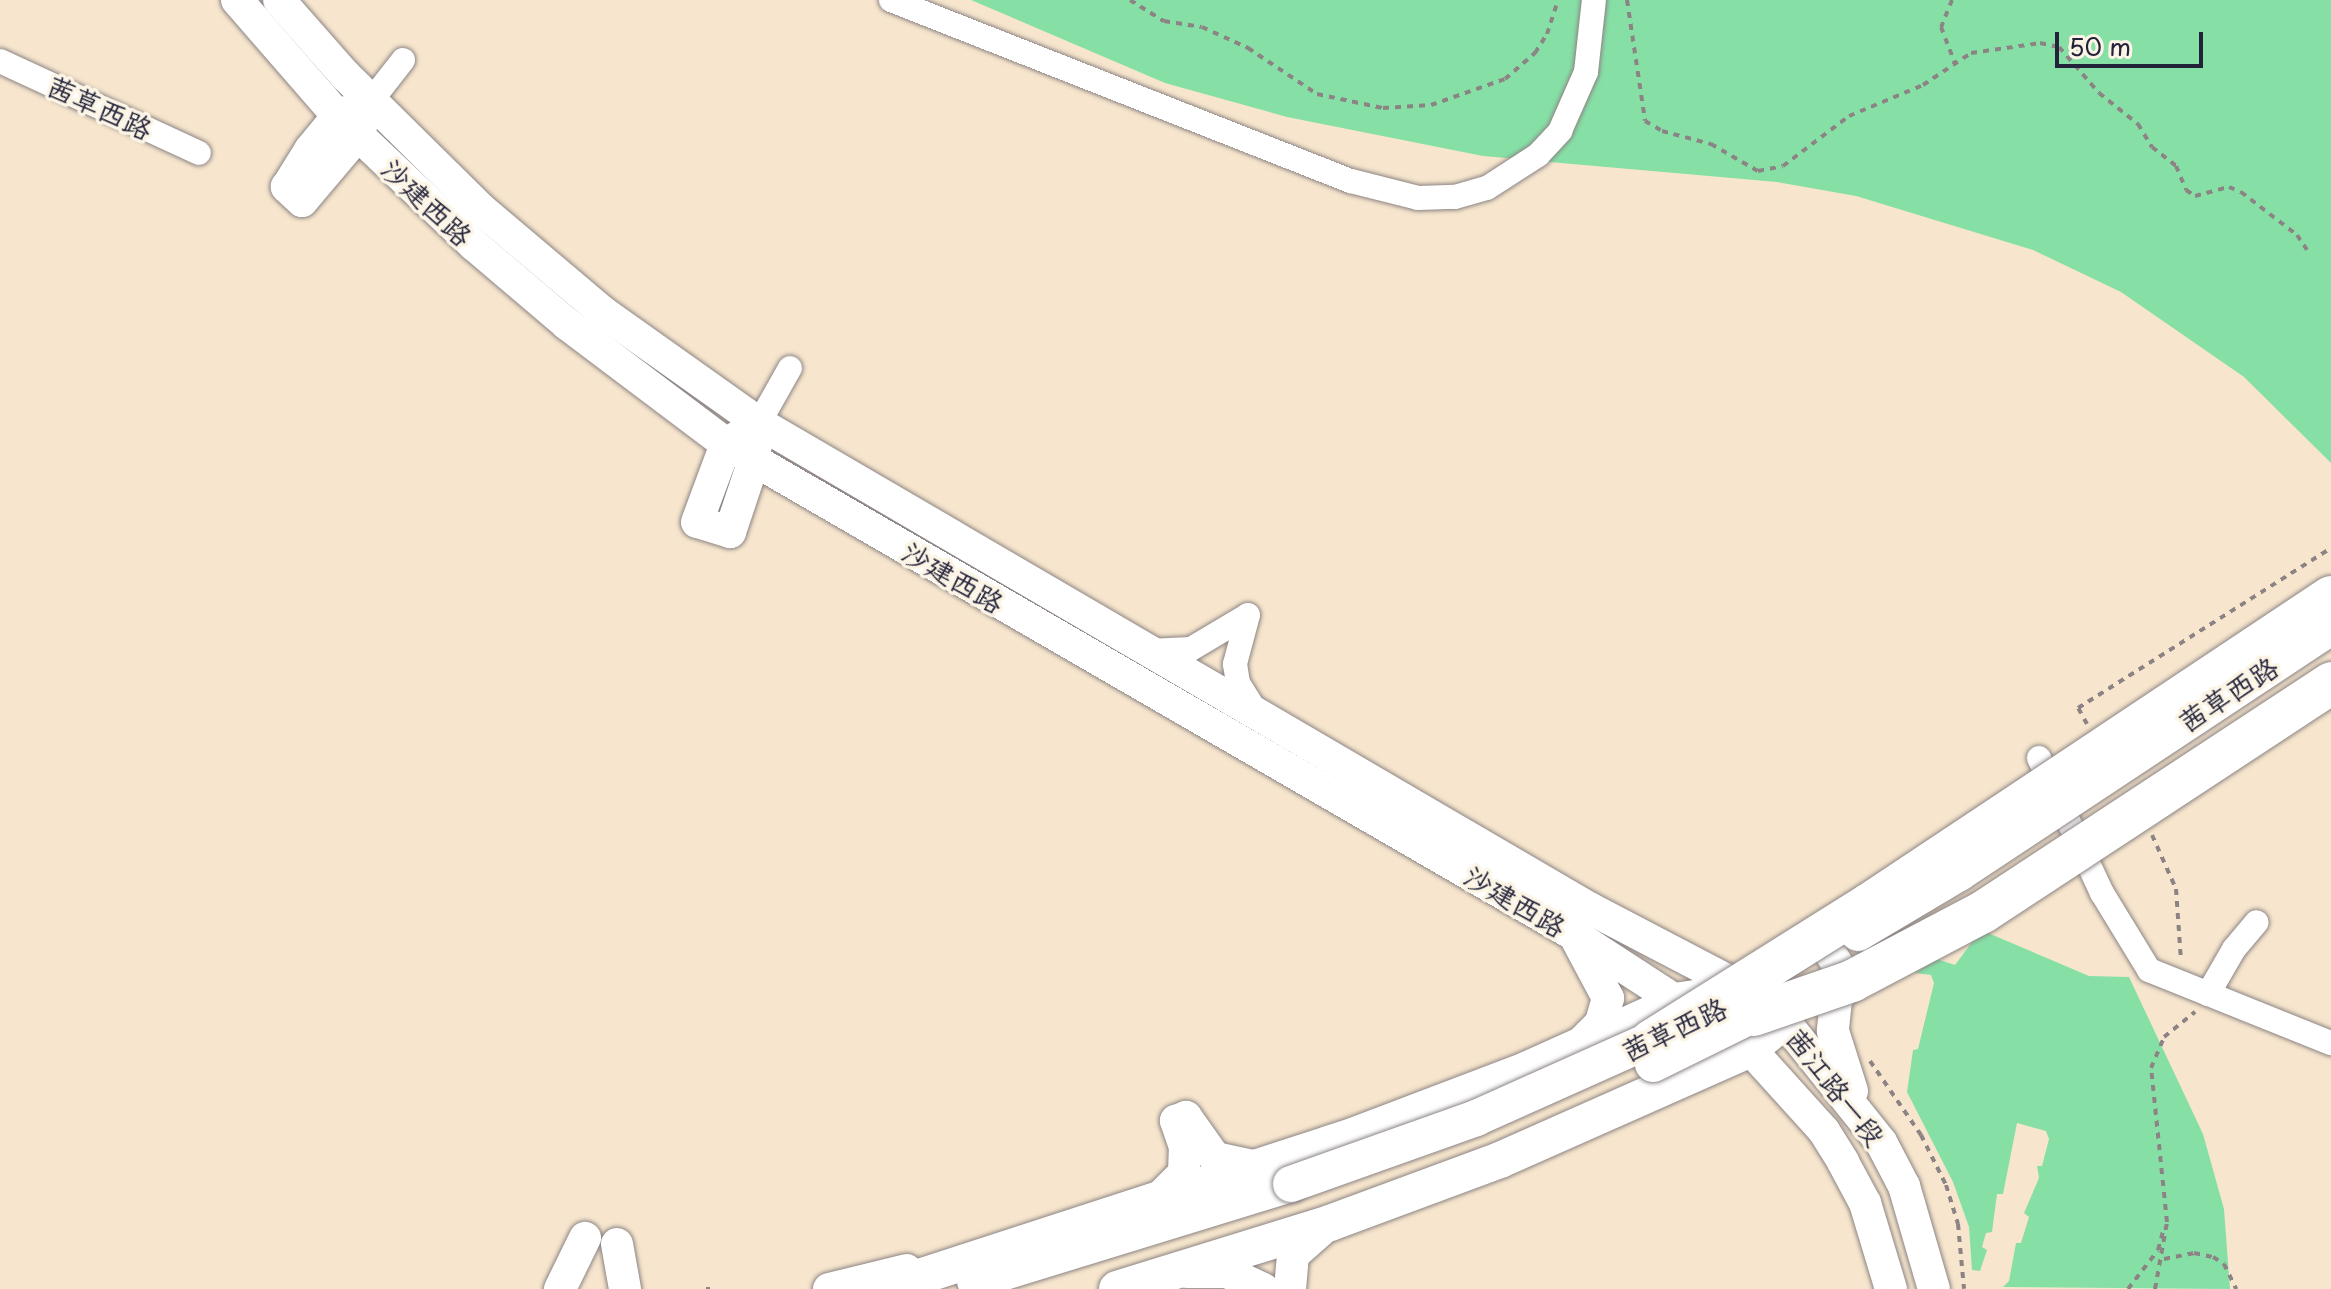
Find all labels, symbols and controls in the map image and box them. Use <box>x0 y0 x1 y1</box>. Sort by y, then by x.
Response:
scale bar <box>2059 16 2207 66</box>
text: 50 m <box>2069 28 2131 64</box>
street label: 茜草西路 <box>42 68 158 146</box>
street label: 沙建西路 <box>375 152 479 252</box>
street label: 沙建西路 <box>896 534 1010 620</box>
street label: 茜草西路 <box>2172 649 2284 739</box>
street label: 沙建西路 <box>1458 858 1572 944</box>
street label: 茜草西路 <box>1616 990 1732 1068</box>
street label: 茜江路一段 <box>1780 1021 1892 1153</box>

